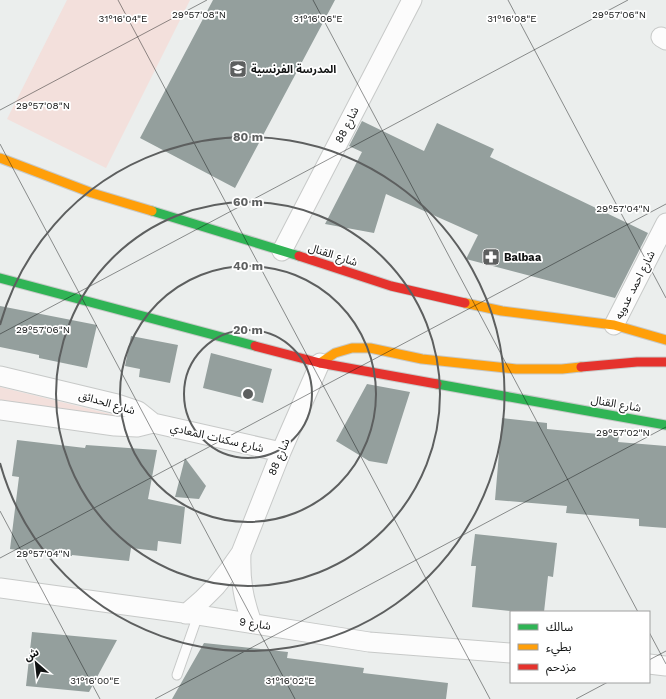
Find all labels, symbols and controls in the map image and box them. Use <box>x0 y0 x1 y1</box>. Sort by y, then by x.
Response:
text: 29°57'08"N <box>172 9 226 20</box>
text: 29°57'06"N <box>592 9 646 20</box>
text: 31°16'04"E <box>99 13 147 24</box>
text: 31°16'06"E <box>293 13 343 24</box>
text: 31°16'08"E <box>487 13 537 24</box>
school or university icon: المدرسة الفرنسية <box>228 59 248 79</box>
place label: المدرسة الفرنسية <box>251 63 336 76</box>
text: 29°57'08"N <box>16 100 70 111</box>
street label: شارع 88 <box>332 104 363 146</box>
text: 80 m <box>233 130 263 144</box>
text: 60 m <box>233 195 263 209</box>
text: 29°57'04"N <box>596 203 650 214</box>
street label: شارع القنال <box>307 241 359 270</box>
pharmacy icon: Balbaa <box>481 247 501 267</box>
street label: شارع احمد عدويه <box>612 248 659 322</box>
place label: Balbaa <box>504 251 542 264</box>
text: 40 m <box>233 259 263 273</box>
text: 20 m <box>233 323 263 337</box>
text: 29°57'06"N <box>16 324 70 335</box>
centre of rings <box>241 387 255 401</box>
street label: شارع الحدائق <box>77 389 137 418</box>
street label: شارع القنال <box>590 393 642 416</box>
street label: شارع سكنات المعادي <box>168 421 265 458</box>
text: 29°57'02"N <box>596 427 650 438</box>
street label: شارع 88 <box>265 436 294 478</box>
text: 29°57'04"N <box>16 548 70 559</box>
legend <box>510 611 650 683</box>
street label: شارع 9 <box>238 615 272 634</box>
text: سالك <box>546 620 573 634</box>
text: بطيء <box>546 640 572 657</box>
north arrow <box>16 643 56 683</box>
text: ش <box>22 645 41 664</box>
text: مزدحم <box>546 660 576 676</box>
text: 31°16'00"E <box>70 675 120 686</box>
text: 31°16'02"E <box>265 675 315 686</box>

